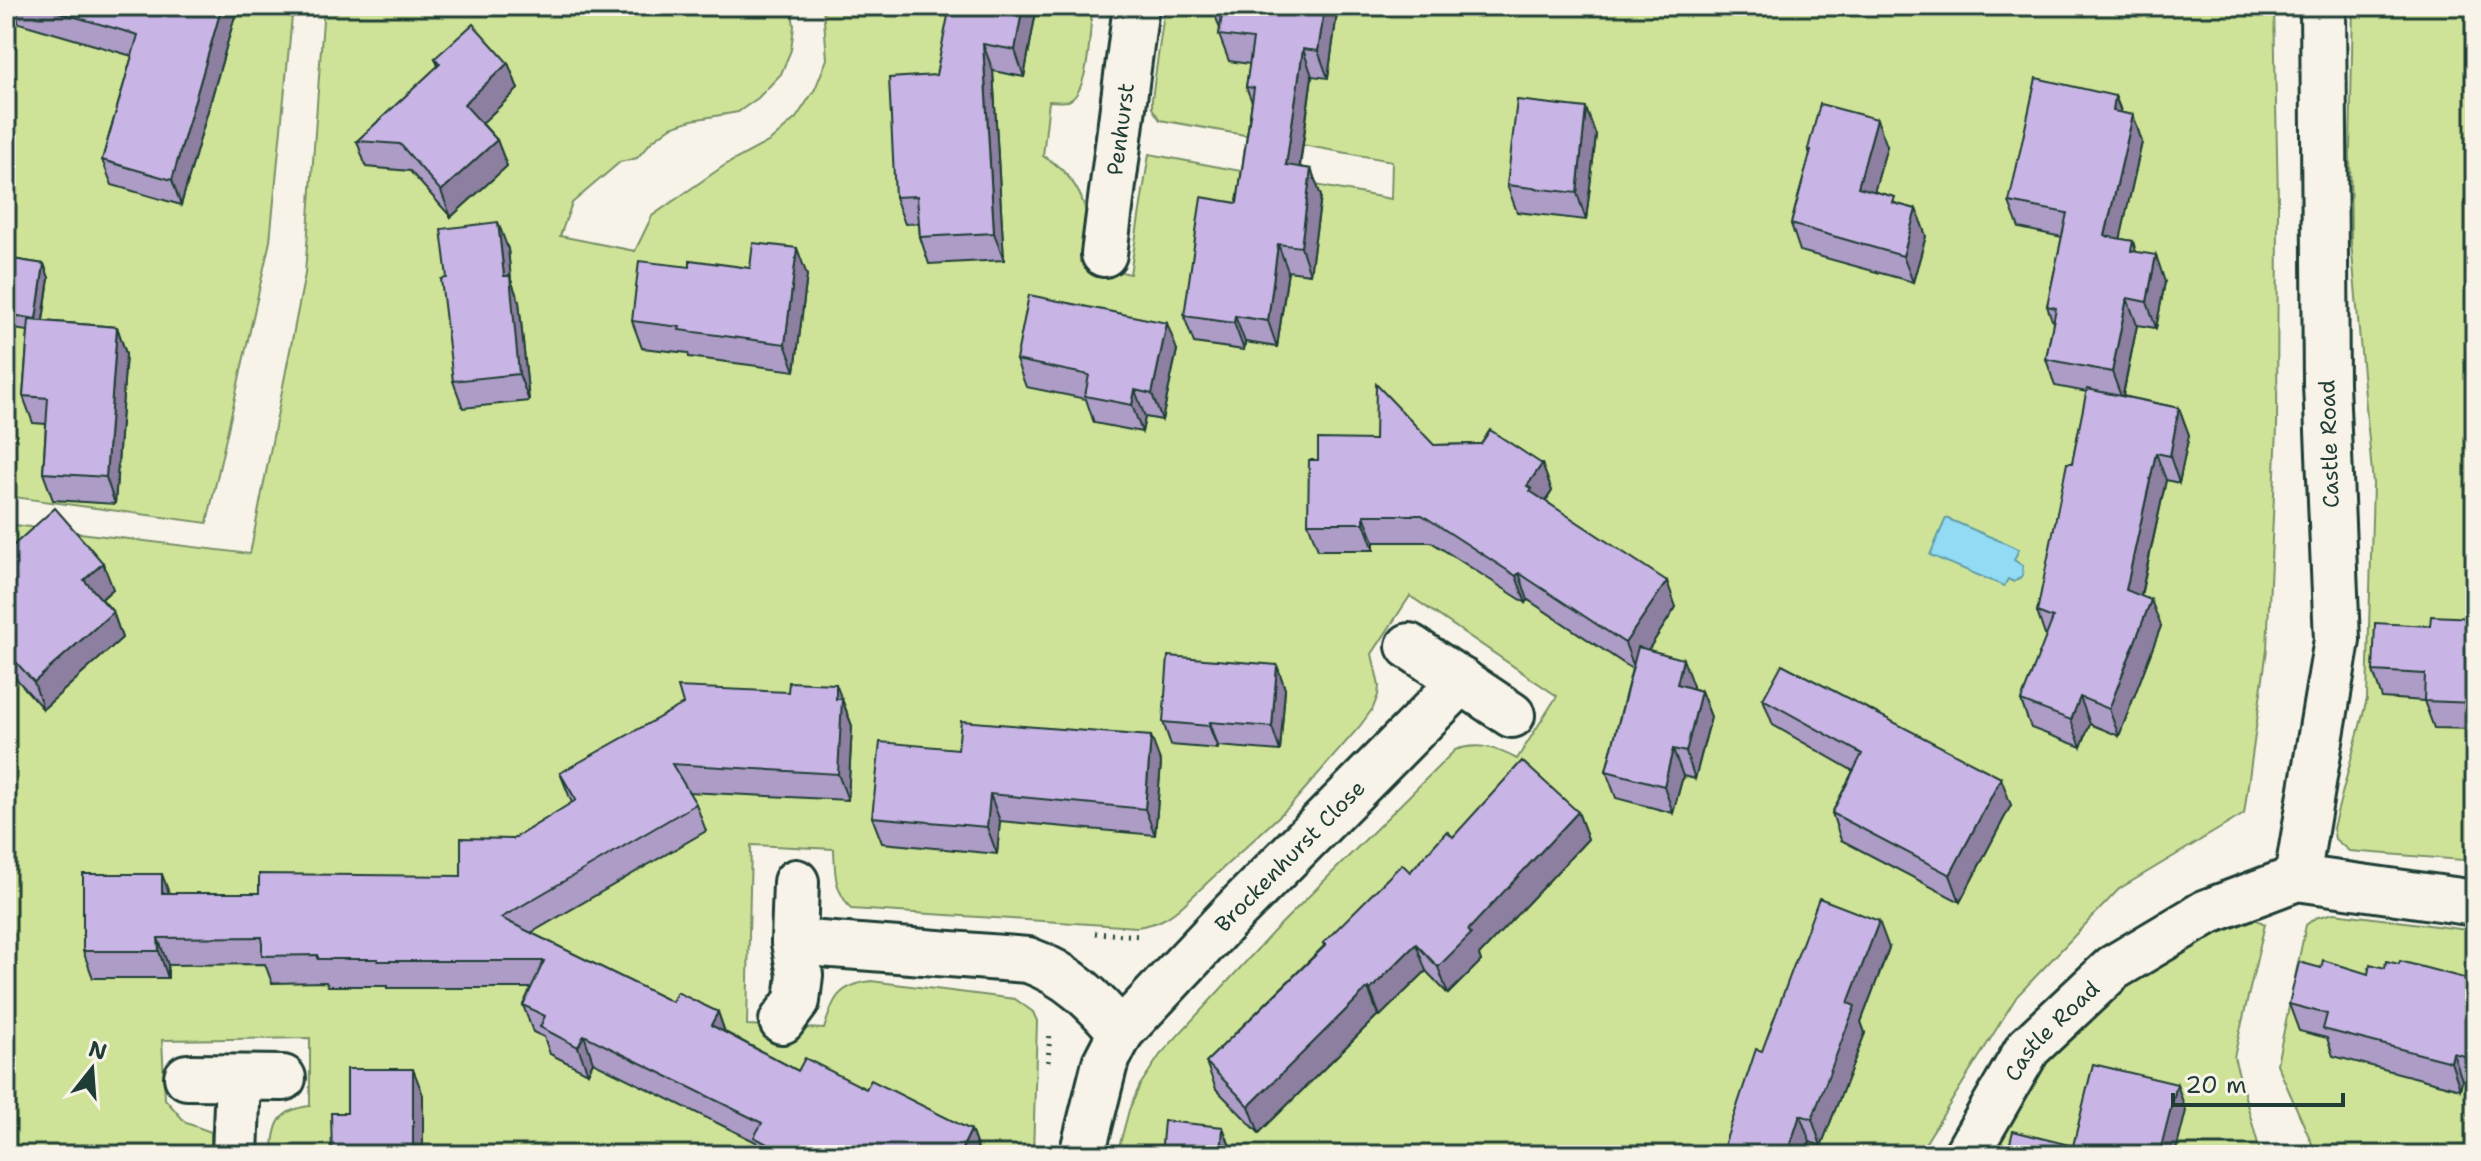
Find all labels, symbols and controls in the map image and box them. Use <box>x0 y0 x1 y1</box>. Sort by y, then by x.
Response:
street label: Penhurst <box>1100 81 1140 177</box>
street label: Castle Road <box>2312 379 2346 509</box>
street label: Brockenhurst Close <box>1208 773 1371 938</box>
street label: Castle Road <box>1997 974 2105 1086</box>
north arrow <box>52 1029 132 1109</box>
text: N <box>85 1034 110 1067</box>
scale bar <box>2173 1057 2343 1107</box>
text: 20 m <box>2185 1069 2247 1101</box>

